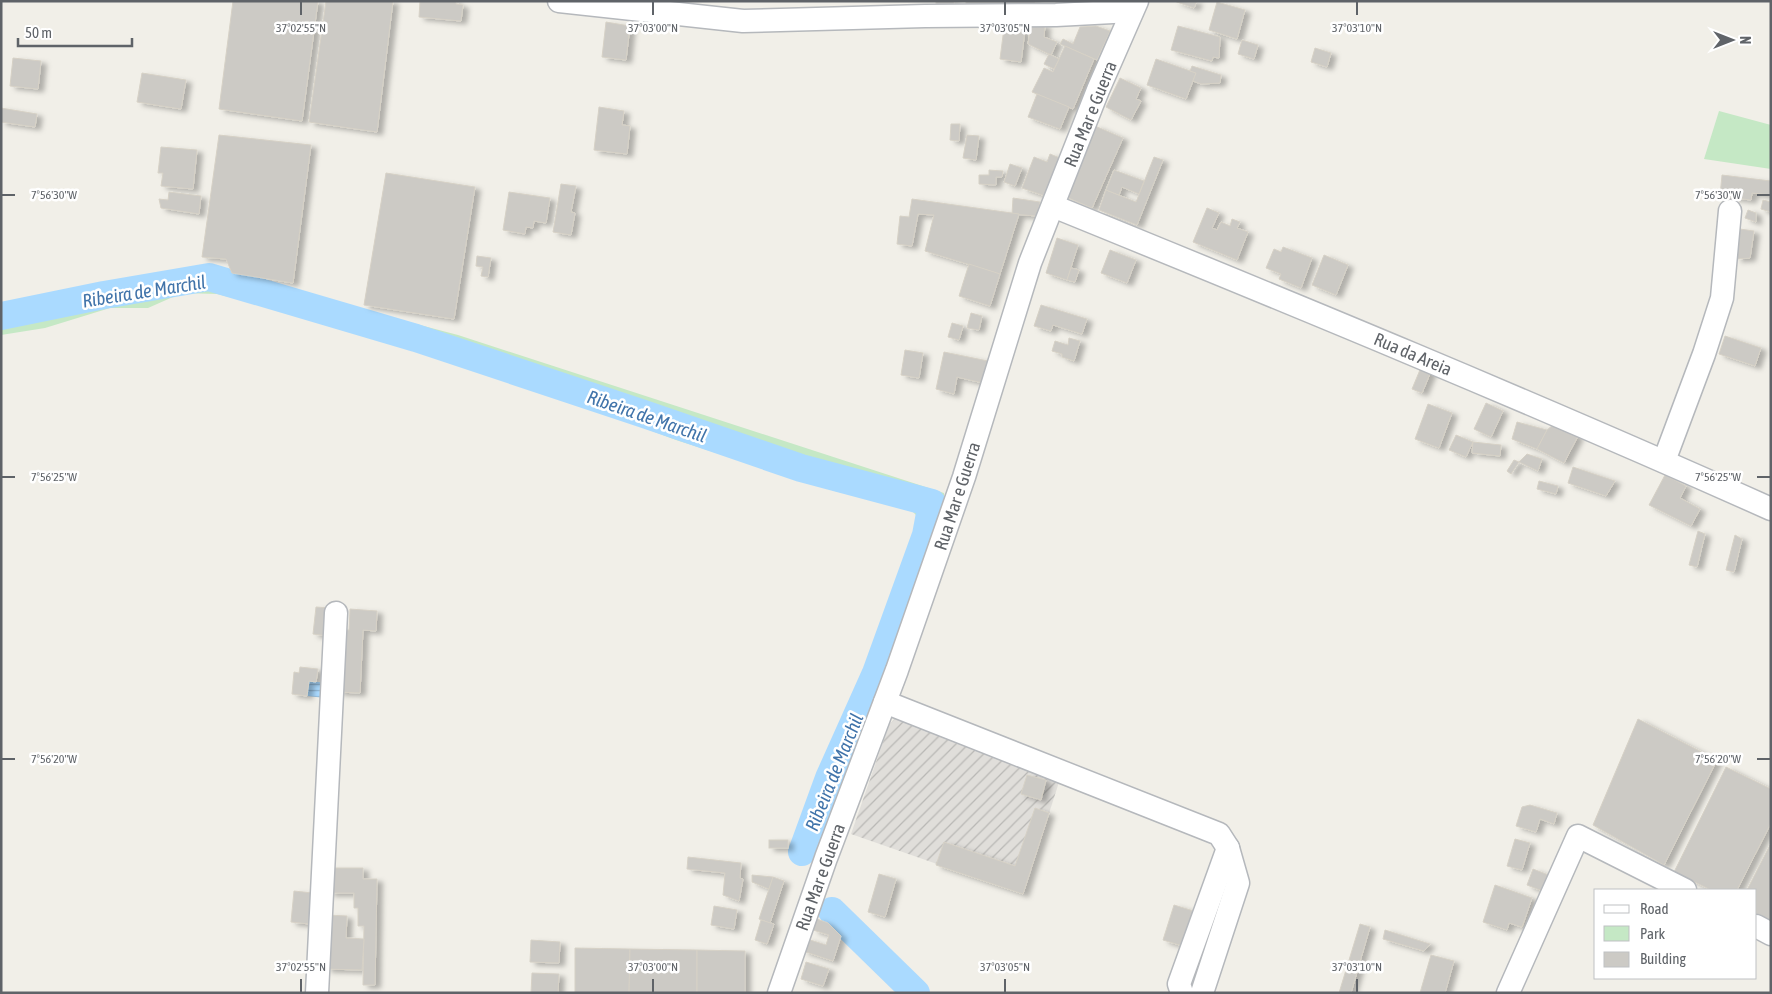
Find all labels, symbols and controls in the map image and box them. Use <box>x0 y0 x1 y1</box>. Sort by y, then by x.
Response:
scale bar <box>18 15 131 47</box>
north arrow <box>1707 15 1757 65</box>
text: 37°02'55"N <box>276 21 326 35</box>
text: 37°03'00"N <box>628 21 678 35</box>
text: 37°03'05"N <box>980 21 1030 35</box>
text: 37°03'10"N <box>1332 21 1382 35</box>
text: 50 m <box>25 24 52 41</box>
text: N <box>1737 36 1753 44</box>
street label: Rua Mar e Guerra <box>1059 58 1121 170</box>
text: 7°56'30"W <box>31 188 77 202</box>
text: 7°56'30"W <box>1695 188 1741 202</box>
water label: Ribeira de Marchil <box>81 270 207 312</box>
street label: Rua da Areia <box>1371 328 1455 380</box>
water label: Ribeira de Marchil <box>584 385 710 447</box>
street label: Rua Mar e Guerra <box>930 439 984 553</box>
text: 7°56'25"W <box>31 470 77 484</box>
text: 7°56'25"W <box>1695 470 1741 484</box>
water label: Ribeira de Marchil <box>800 710 868 834</box>
text: 7°56'20"W <box>31 752 77 766</box>
text: 7°56'20"W <box>1695 752 1741 766</box>
street label: Rua Mar e Guerra <box>791 821 849 933</box>
legend <box>1594 889 1757 979</box>
text: Road <box>1640 900 1669 917</box>
text: Park <box>1640 925 1665 942</box>
text: Building <box>1640 950 1686 967</box>
text: 37°02'55"N <box>276 960 326 974</box>
text: 37°03'00"N <box>628 960 678 974</box>
text: 37°03'05"N <box>980 960 1030 974</box>
text: 37°03'10"N <box>1332 960 1382 974</box>

